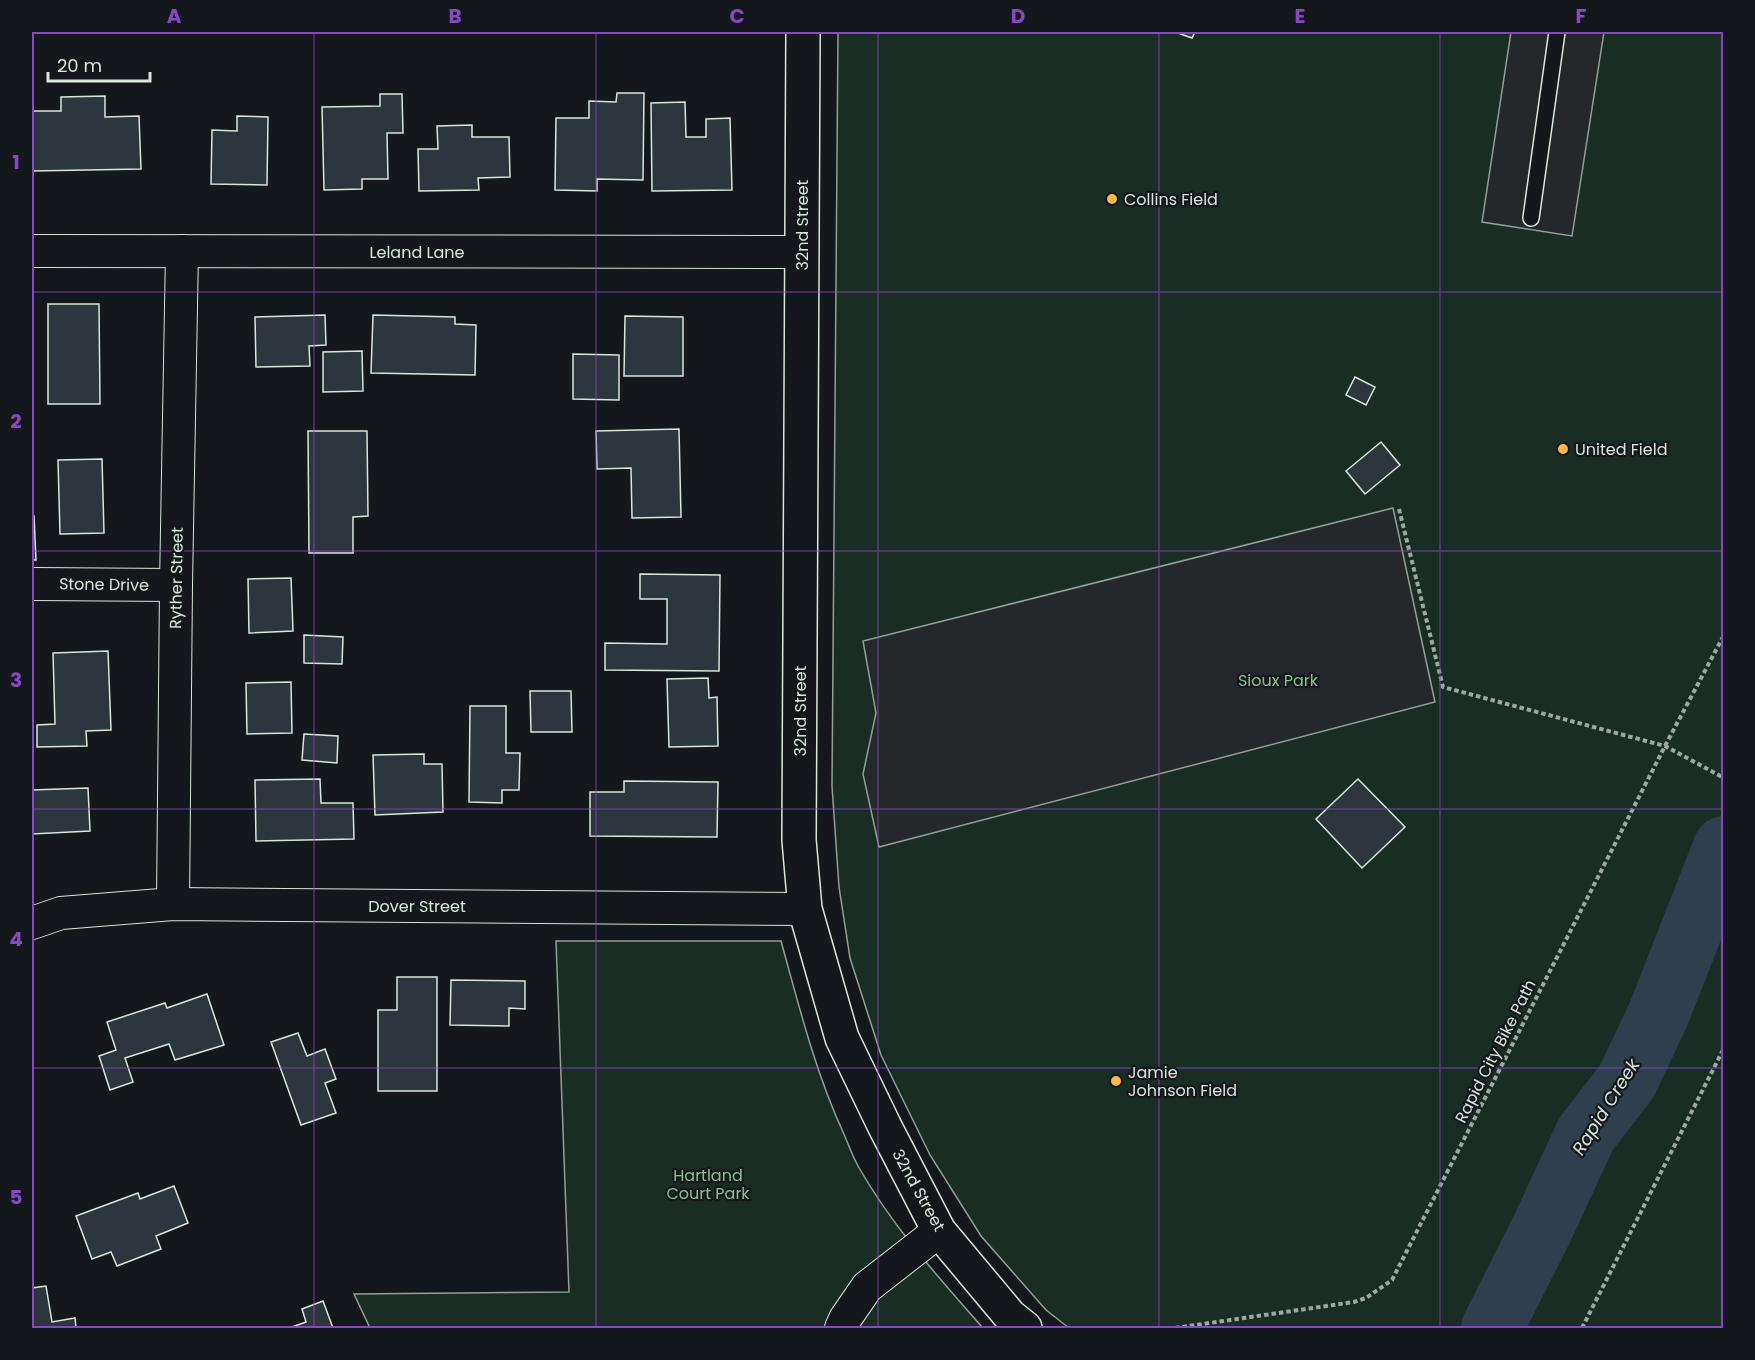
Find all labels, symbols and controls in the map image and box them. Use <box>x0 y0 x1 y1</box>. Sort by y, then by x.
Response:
text: A <box>167 2 182 30</box>
text: B <box>448 2 462 30</box>
text: C <box>729 2 745 30</box>
text: D <box>1011 2 1025 30</box>
text: E <box>1295 2 1305 30</box>
text: F <box>1576 2 1587 30</box>
scale bar <box>48 45 150 83</box>
text: 20 m <box>57 53 102 78</box>
text: 1 <box>12 148 20 176</box>
street label: 32nd Street <box>791 179 814 270</box>
place label: Collins Field <box>1124 188 1218 211</box>
marker: Collins Field <box>1105 192 1119 206</box>
street label: Leland Lane <box>370 241 464 264</box>
text: 2 <box>10 407 22 435</box>
place label: United Field <box>1575 438 1667 461</box>
marker: United Field <box>1556 442 1570 456</box>
street label: Ryther Street <box>164 527 189 629</box>
street label: Stone Drive <box>59 572 149 597</box>
street label: 32nd Street <box>789 665 812 756</box>
text: 3 <box>10 666 22 694</box>
park label: Sioux Park <box>1238 669 1319 692</box>
street label: Dover Street <box>368 895 466 918</box>
text: 4 <box>9 925 23 953</box>
street label: Rapid City Bike Path <box>1449 976 1542 1127</box>
water label: Rapid Creek <box>1566 1053 1646 1160</box>
place label: Jamie Johnson Field <box>1128 1061 1237 1102</box>
marker: Jamie Johnson Field <box>1109 1074 1123 1088</box>
street label: 32nd Street <box>886 1145 951 1236</box>
park label: Hartland Court Park <box>666 1164 750 1205</box>
text: 5 <box>10 1183 23 1211</box>

